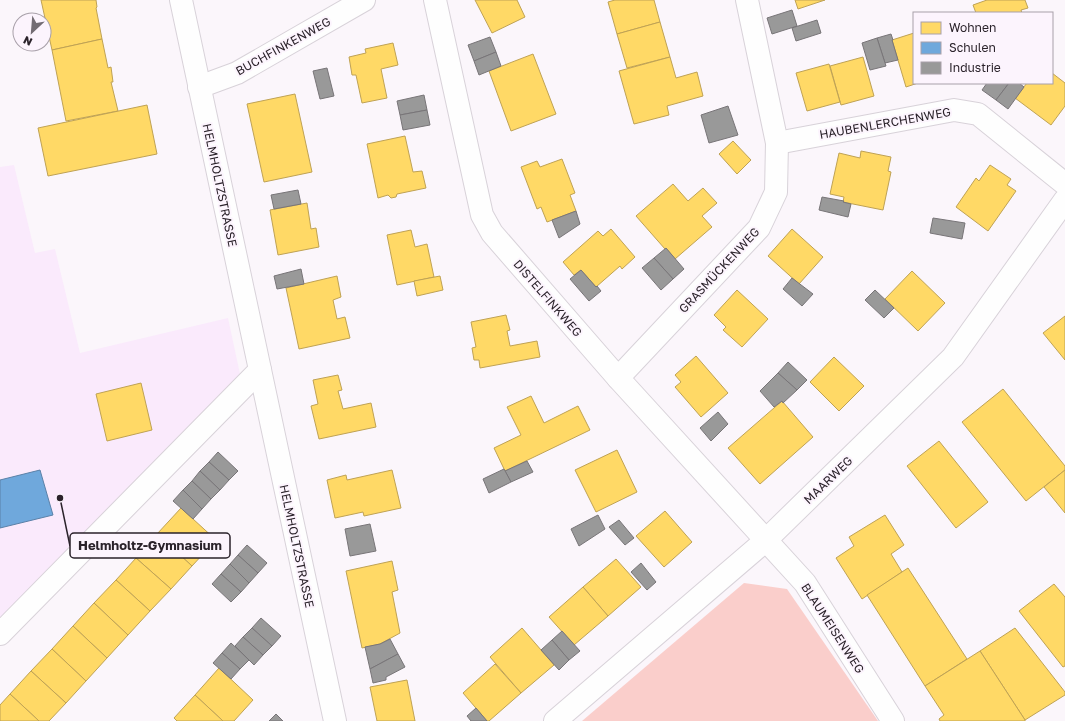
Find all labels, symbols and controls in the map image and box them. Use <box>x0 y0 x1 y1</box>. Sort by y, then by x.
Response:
north arrow <box>12 12 52 52</box>
legend <box>913 12 1053 84</box>
street label: BUCHFINKENWEG <box>233 14 333 78</box>
text: Wohnen <box>949 20 996 35</box>
text: N <box>21 34 34 49</box>
text: Schulen <box>949 40 996 55</box>
text: Industrie <box>949 60 1001 75</box>
street label: HAUBENLERCHENWEG <box>818 104 952 142</box>
street label: HELMHOLTZSTRASSE <box>200 122 240 248</box>
street label: GRASMÜCKENWEG <box>676 224 762 316</box>
street label: DISTELFINKWEG <box>511 256 585 340</box>
street label: MAARWEG <box>800 453 856 507</box>
street label: HELMHOLTZSTRASSE <box>277 483 317 609</box>
callout: Helmholtz-Gymnasium <box>70 533 230 558</box>
text: Helmholtz-Gymnasium <box>78 537 222 553</box>
street label: BLAUMEISENWEG <box>798 580 868 676</box>

